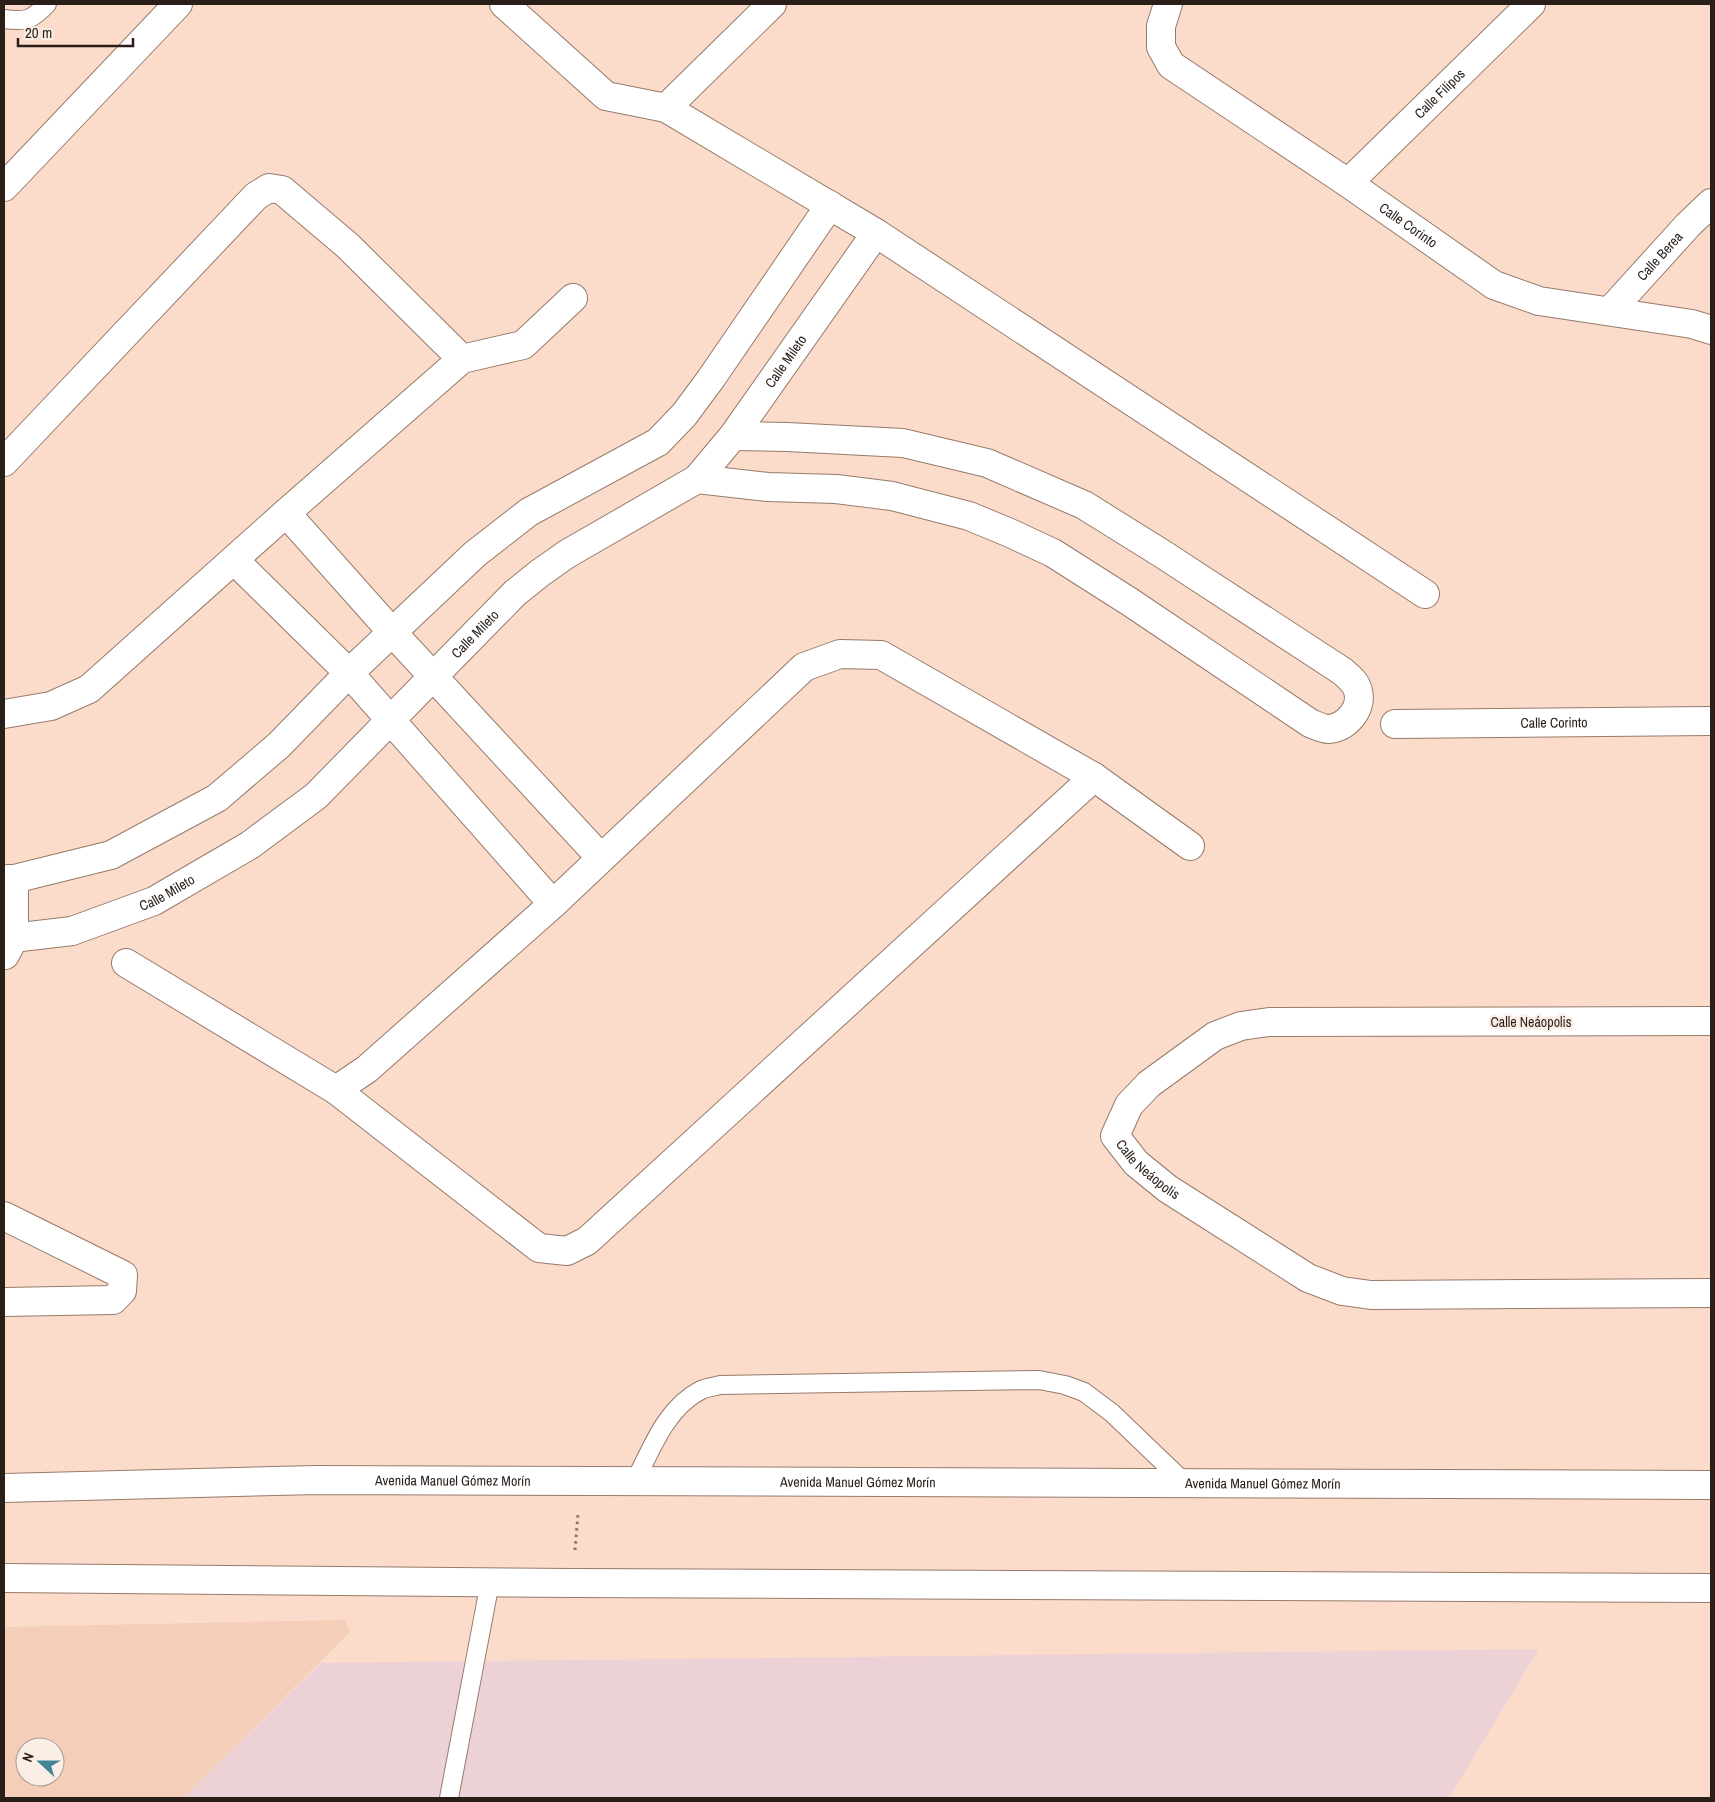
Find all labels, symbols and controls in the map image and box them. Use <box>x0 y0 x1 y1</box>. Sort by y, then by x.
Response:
scale bar <box>18 15 132 47</box>
text: 20 m <box>25 22 52 43</box>
street label: Calle Filipos <box>1410 65 1469 122</box>
street label: Calle Corinto <box>1376 199 1441 252</box>
street label: Calle Berea <box>1633 227 1687 284</box>
street label: Calle Mileto <box>761 331 810 391</box>
street label: Calle Mileto <box>447 606 503 662</box>
street label: Calle Corinto <box>1520 713 1588 732</box>
street label: Calle Mileto <box>137 870 198 915</box>
street label: Calle Neáopolis <box>1490 1013 1572 1031</box>
street label: Calle Neáopolis <box>1112 1136 1183 1203</box>
street label: Avenida Manuel Gómez Morín <box>374 1471 531 1490</box>
street label: Avenida Manuel Gómez Morín <box>779 1473 936 1491</box>
street label: Avenida Manuel Gómez Morín <box>1184 1474 1341 1493</box>
north arrow <box>15 1737 65 1787</box>
text: N <box>18 1750 38 1764</box>

